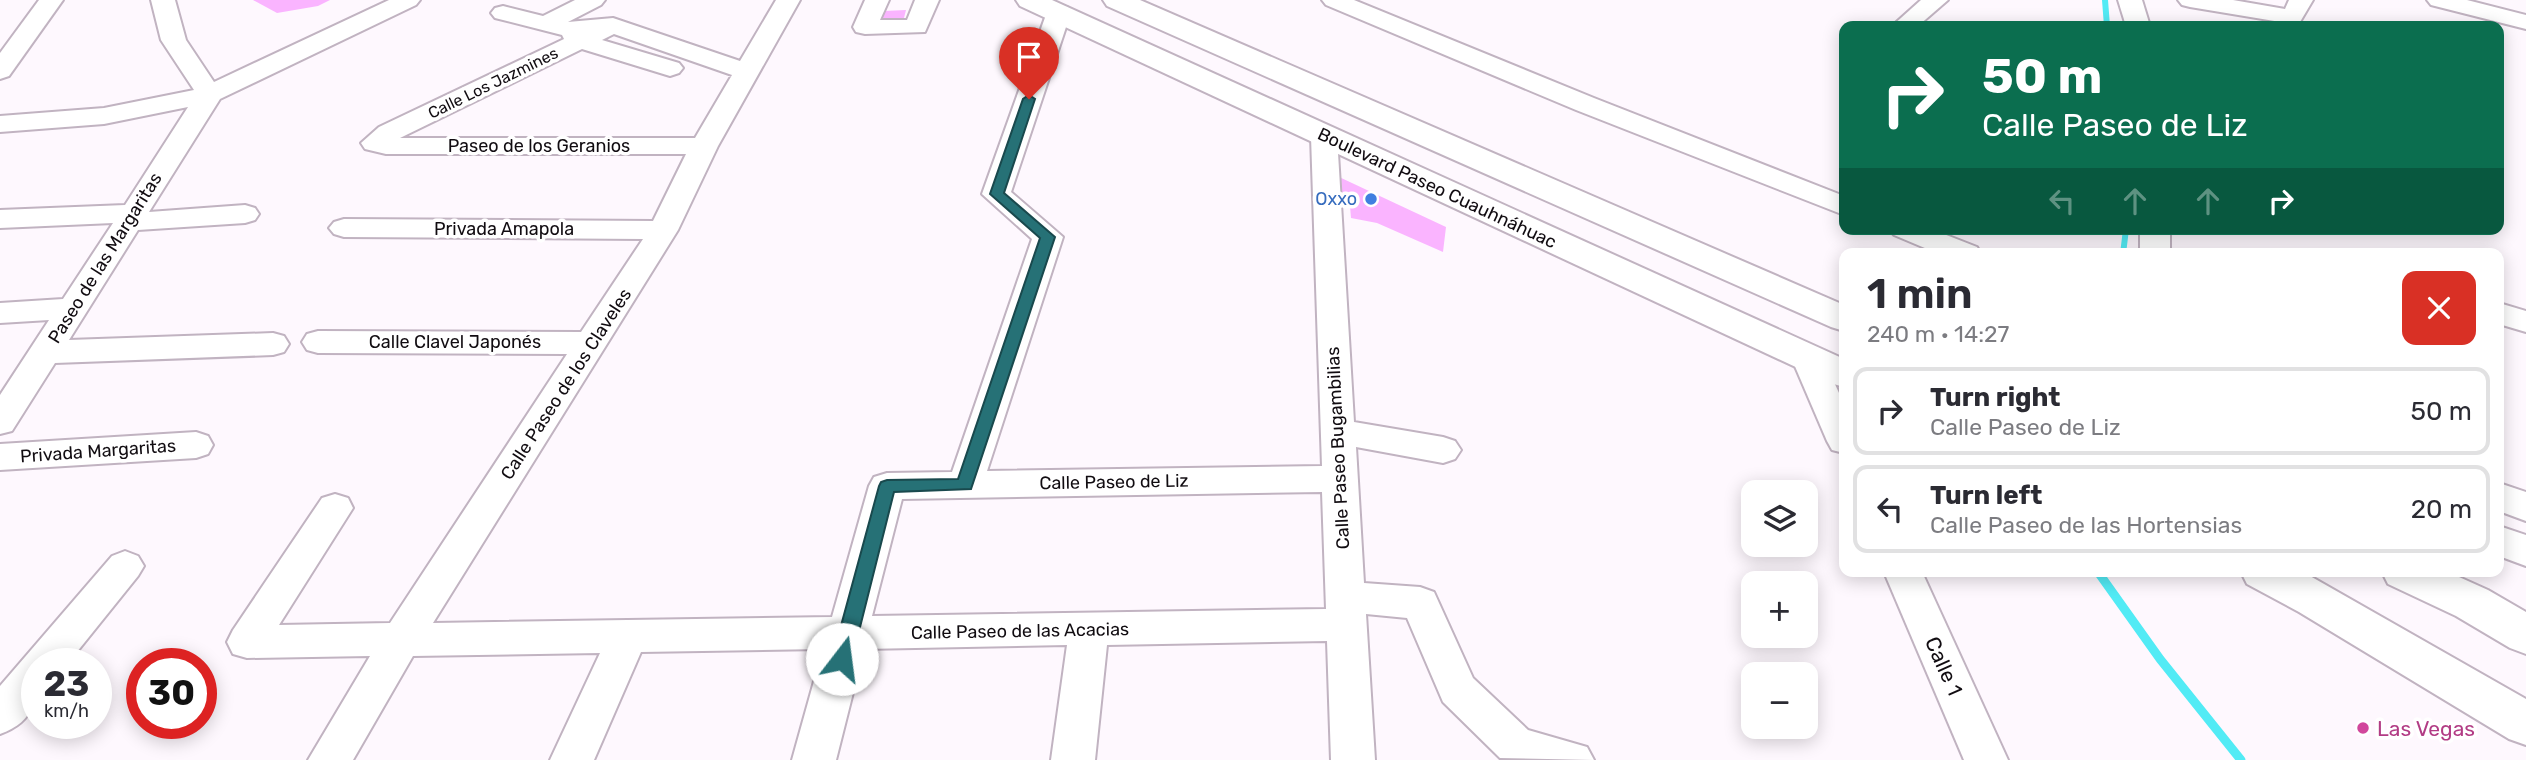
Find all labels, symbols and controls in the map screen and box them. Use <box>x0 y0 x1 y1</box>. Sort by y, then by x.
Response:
pin <box>999 27 1059 99</box>
icon: arrive <box>1010 38 1048 76</box>
street label: Calle Los Jazmines <box>425 43 561 123</box>
text: 50 m <box>1982 47 2102 105</box>
icon: right <box>1867 49 1958 140</box>
text: Calle Paseo de Liz <box>1982 106 2247 144</box>
street label: Boulevard Paseo Cuauhnáhuac <box>1314 123 1560 253</box>
street label: Paseo de los Geranios <box>448 135 630 157</box>
street label: Paseo de las Margaritas <box>43 168 167 348</box>
icon: left <box>2043 182 2081 220</box>
icon: ahead <box>2116 182 2154 220</box>
icon: ahead <box>2189 182 2227 220</box>
icon: right <box>2262 182 2300 220</box>
place label: Oxxo <box>1315 188 1357 210</box>
marker: Oxxo <box>1363 191 1379 207</box>
street label: Privada Amapola <box>434 218 574 240</box>
text: 1 min <box>1867 269 1973 319</box>
button: close <box>2402 271 2476 345</box>
street label: Calle Paseo de los Claveles <box>496 284 636 484</box>
text: 240 m · 14:27 <box>1867 320 2009 348</box>
street label: Calle Clavel Japonés <box>369 331 541 353</box>
street label: Calle Paseo Bugambilias <box>1322 346 1354 550</box>
text: Turn right <box>1930 382 2060 413</box>
icon: right <box>1871 392 1909 430</box>
text: 50 m <box>2411 396 2472 427</box>
text: Calle Paseo de Liz <box>1930 413 2121 441</box>
street label: Privada Margaritas <box>19 435 177 467</box>
street label: Calle Paseo de Liz <box>1039 470 1189 494</box>
map controls <box>1741 480 1818 739</box>
button: layers <box>1741 480 1818 557</box>
text: Turn left <box>1930 480 2042 511</box>
icon: left <box>1871 490 1909 528</box>
text: 20 m <box>2411 494 2472 525</box>
text: Calle Paseo de las Hortensias <box>1930 511 2242 539</box>
button: + <box>1741 571 1818 648</box>
street label: Calle Paseo de las Acacias <box>911 618 1129 644</box>
position arrow <box>805 622 879 696</box>
street label: Calle 1 <box>1920 633 1968 699</box>
speed limit sign: 30 <box>126 648 217 739</box>
button: − <box>1741 662 1818 739</box>
text: 23 <box>44 663 89 705</box>
text: km/h <box>44 700 89 722</box>
place label: Las Vegas <box>2377 716 2475 741</box>
marker: Las Vegas <box>2355 720 2371 736</box>

